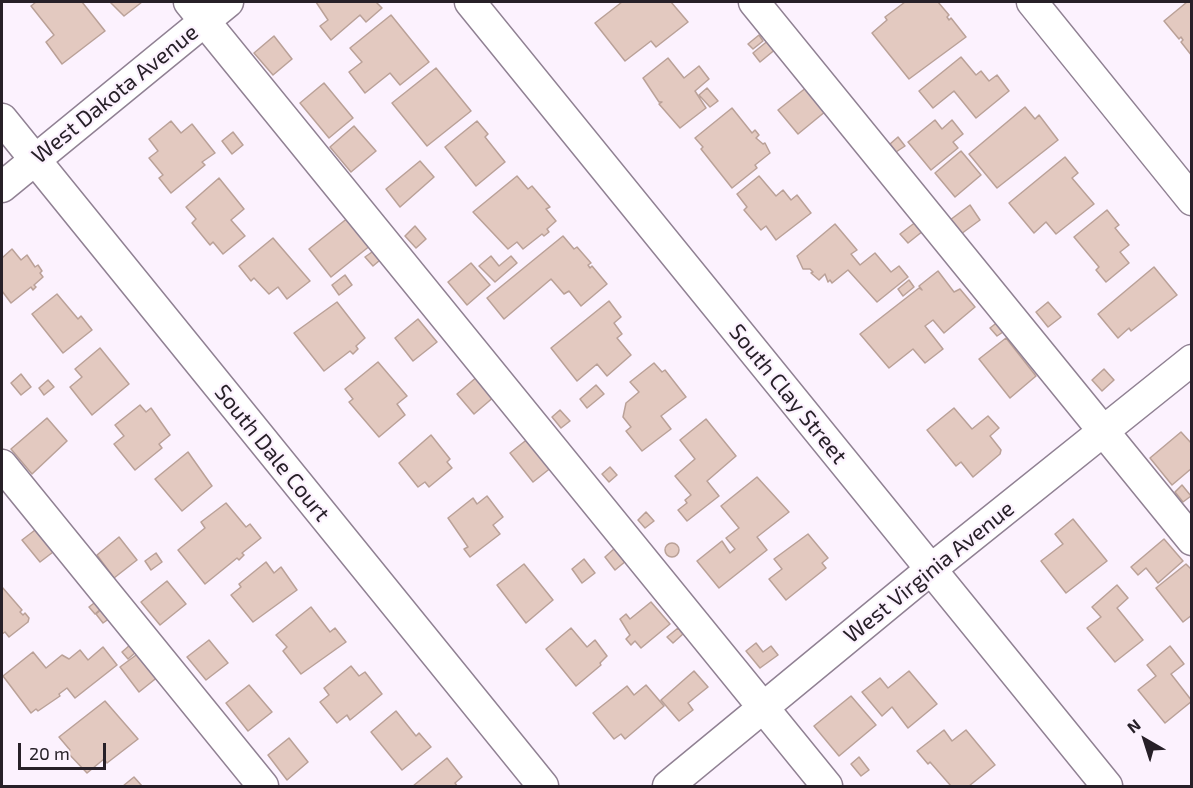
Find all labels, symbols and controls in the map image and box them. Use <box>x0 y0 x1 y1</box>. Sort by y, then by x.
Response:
street label: West Dakota Avenue <box>27 19 203 169</box>
street label: South Clay Street <box>724 319 852 469</box>
street label: South Dale Court <box>209 379 335 527</box>
street label: West Virginia Avenue <box>839 495 1019 649</box>
north arrow <box>1115 710 1175 770</box>
text: N <box>1123 715 1144 737</box>
scale bar <box>21 731 110 769</box>
text: 20 m <box>29 742 70 764</box>

